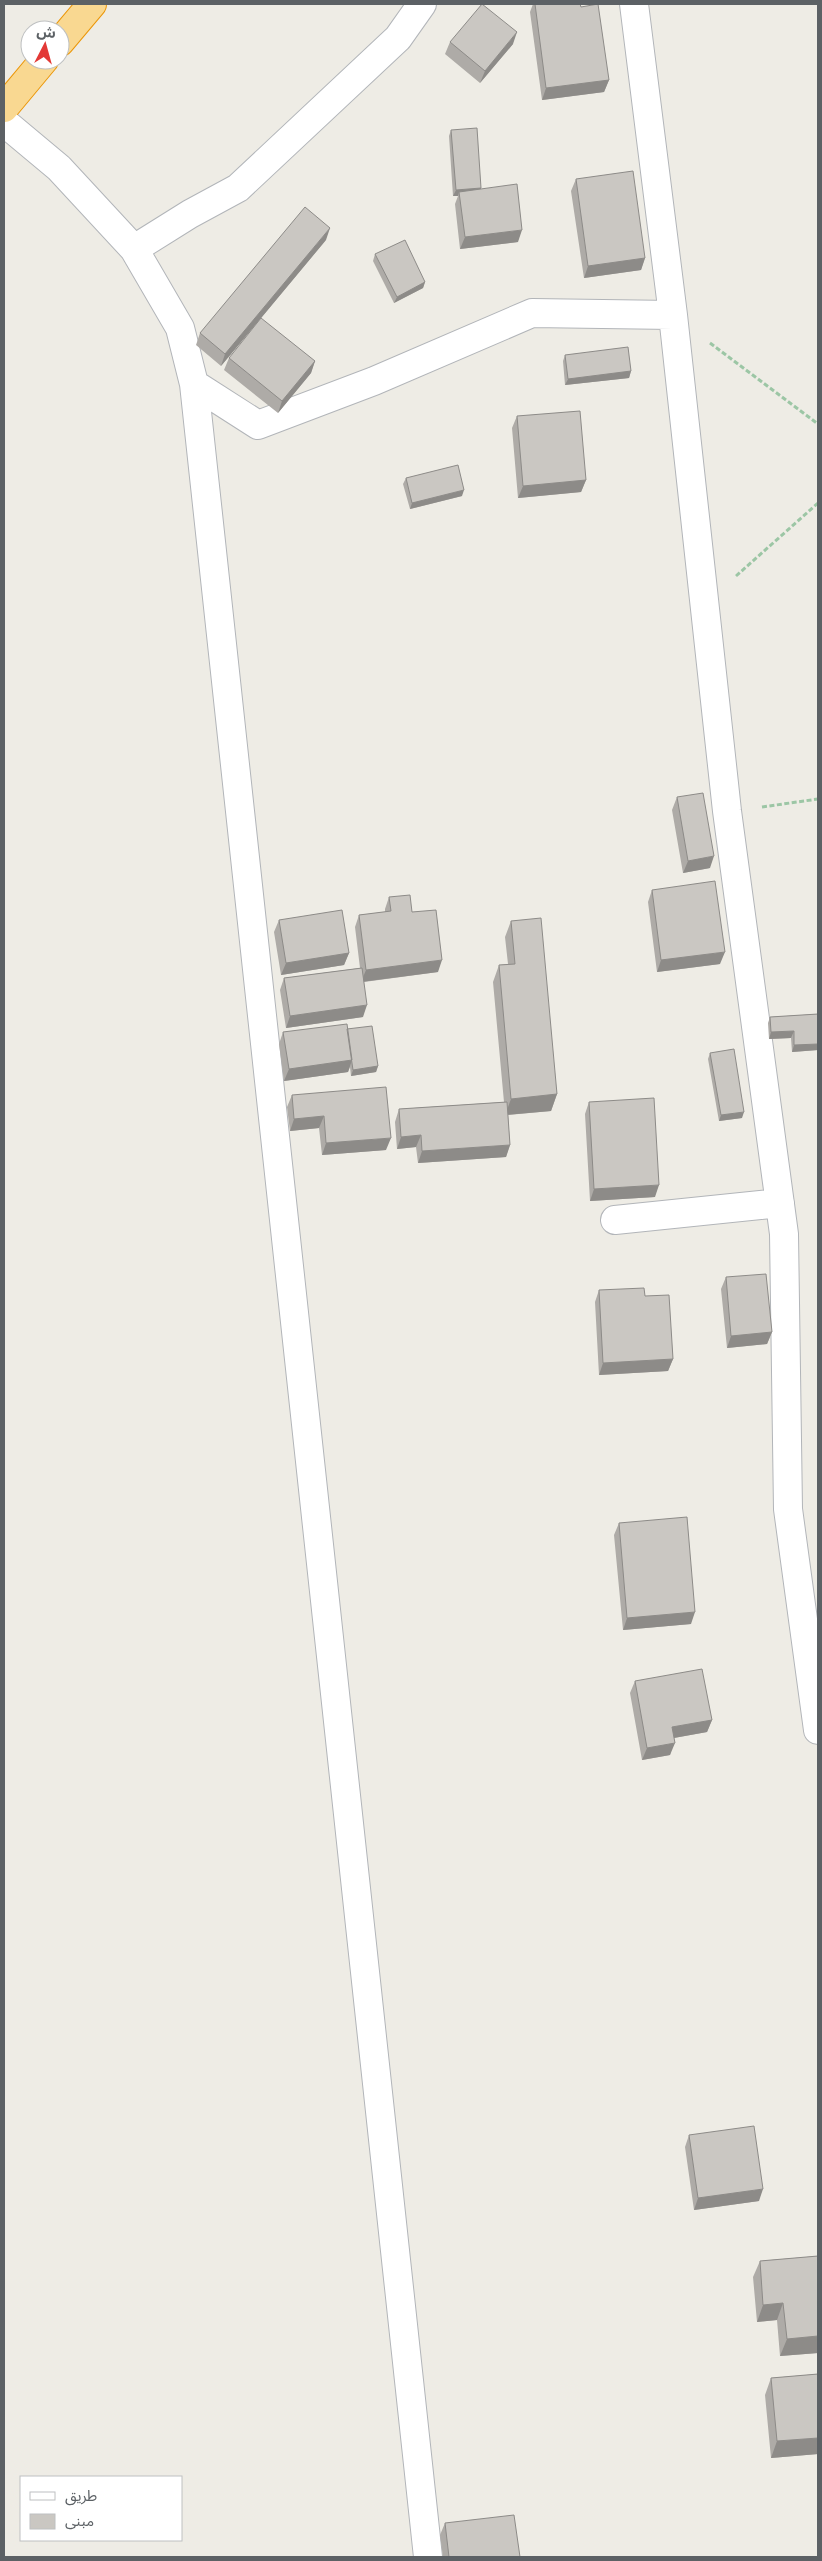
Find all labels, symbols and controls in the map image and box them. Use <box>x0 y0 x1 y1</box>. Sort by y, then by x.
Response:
north arrow <box>20 20 70 70</box>
text: ش <box>36 23 57 41</box>
legend <box>20 2476 182 2541</box>
text: طريق <box>65 2487 97 2506</box>
text: مبنى <box>65 2512 94 2530</box>

